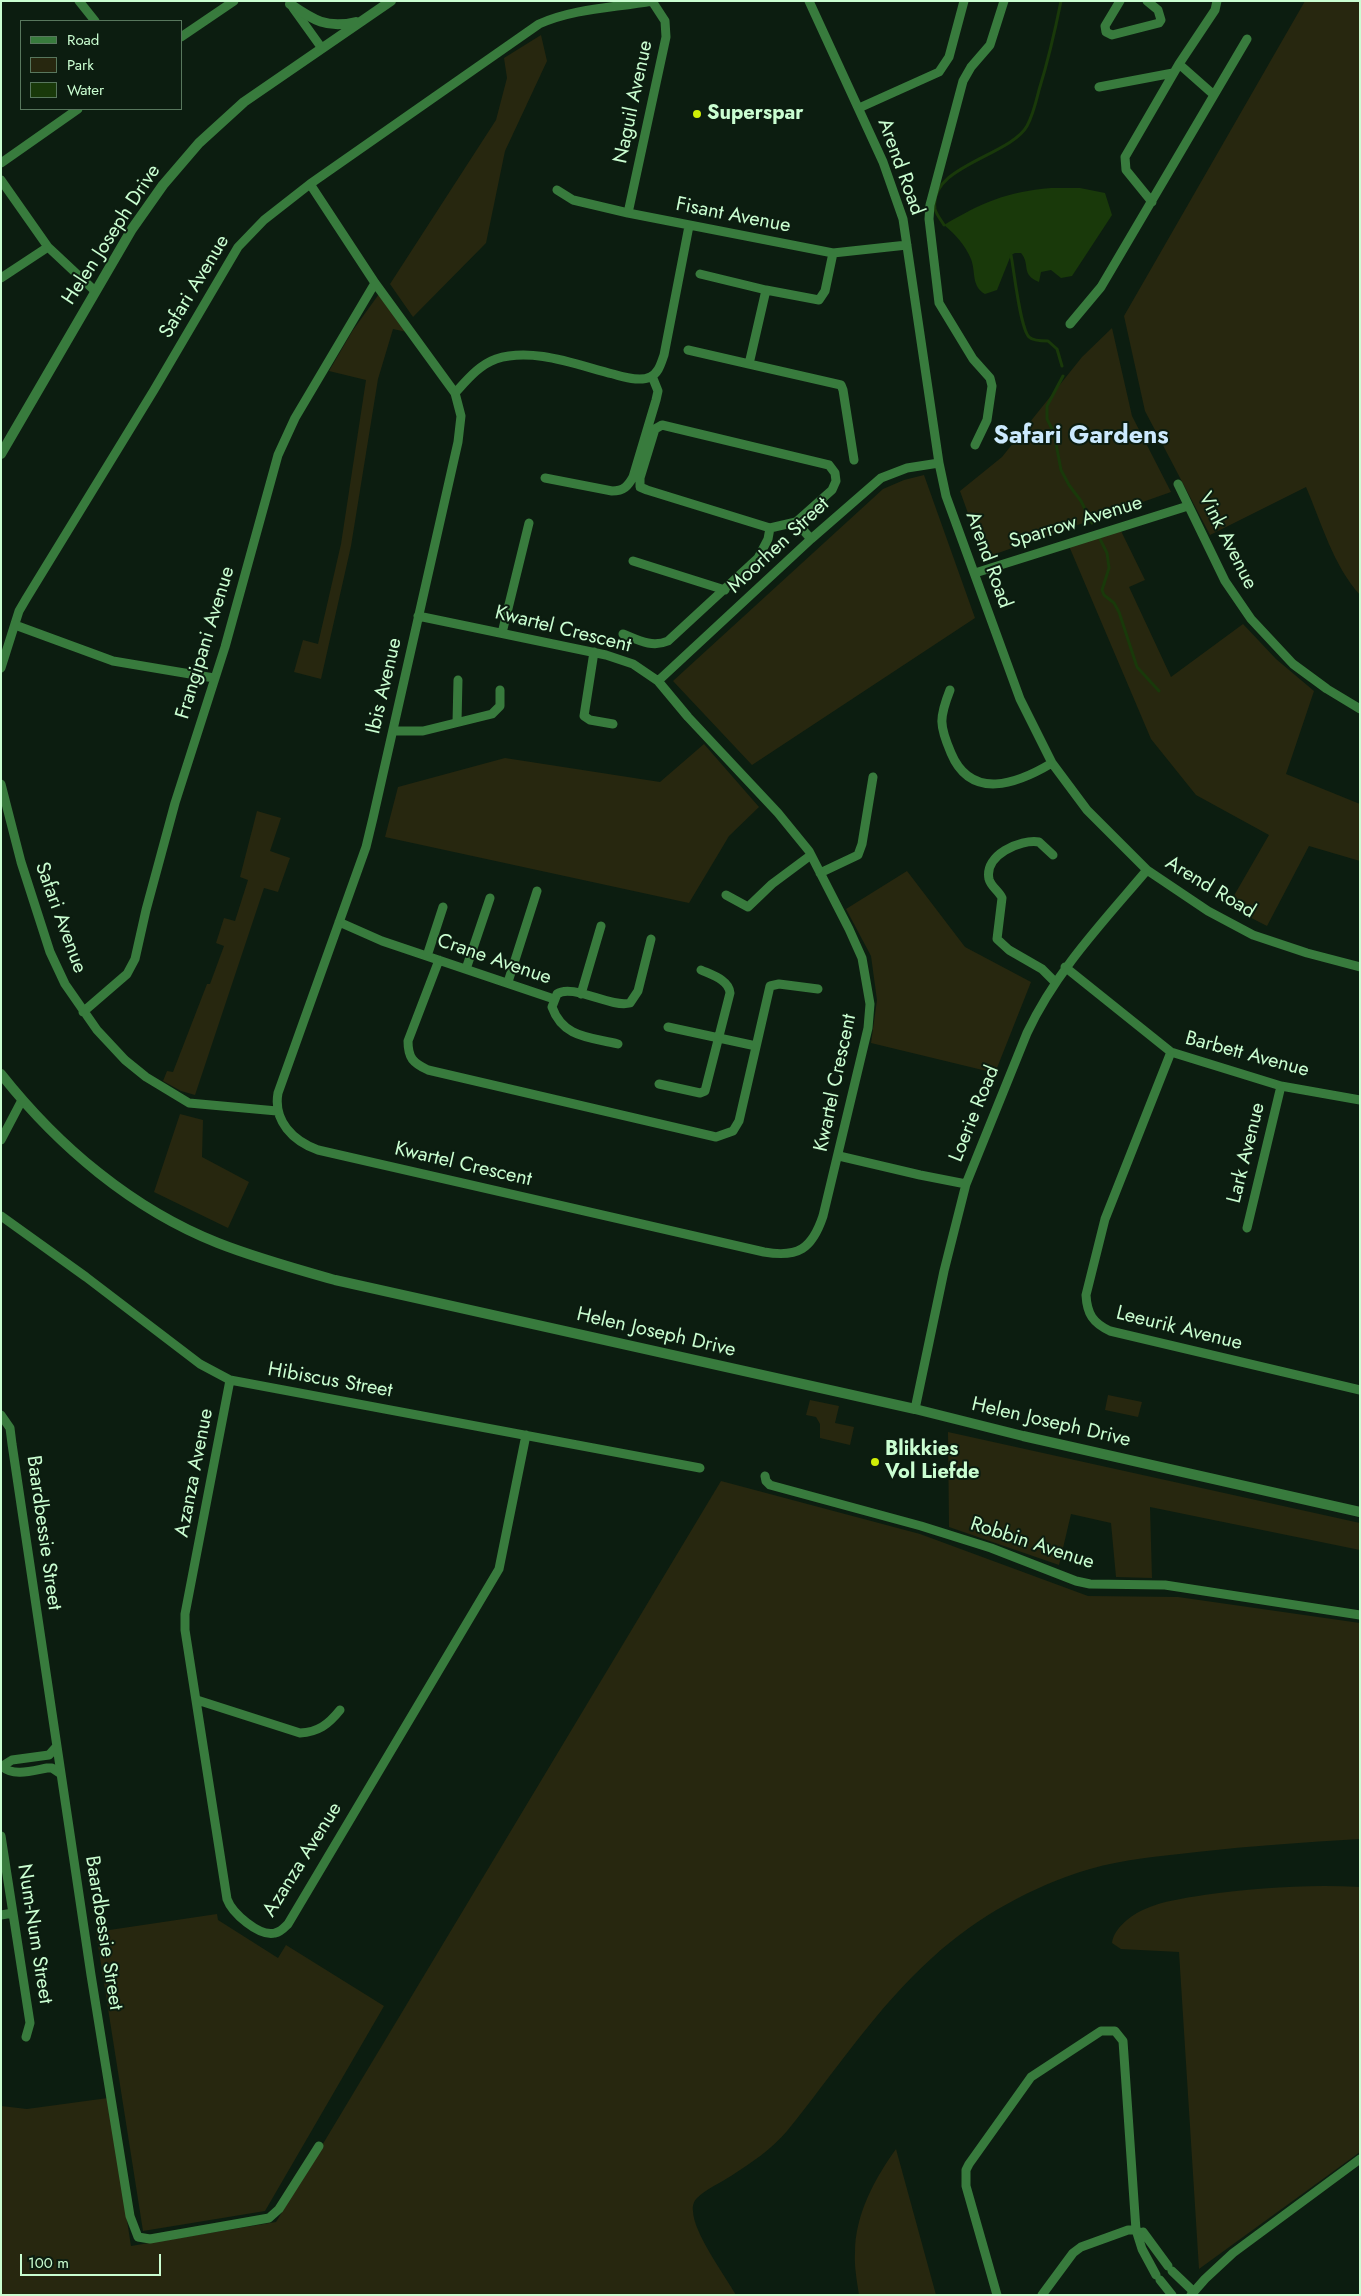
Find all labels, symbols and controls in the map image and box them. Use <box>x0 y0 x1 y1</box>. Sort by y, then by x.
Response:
legend <box>20 20 182 110</box>
text: Road <box>67 29 99 51</box>
street label: Naguil Avenue <box>609 38 659 166</box>
text: Park <box>67 54 94 76</box>
text: Water <box>67 79 104 101</box>
place label: Superspar <box>707 102 803 126</box>
marker: Superspar <box>691 108 703 120</box>
street label: Arend Road <box>871 115 929 219</box>
street label: Helen Joseph Drive <box>58 160 166 310</box>
street label: Fisant Avenue <box>674 193 792 239</box>
street label: Safari Avenue <box>155 231 235 343</box>
district label: Safari Gardens <box>993 422 1169 452</box>
street label: Vink Avenue <box>1192 488 1262 594</box>
street label: Sparrow Avenue <box>1007 491 1145 555</box>
street label: Moorhen Street <box>723 493 835 599</box>
street label: Arend Road <box>959 508 1017 612</box>
street label: Frangipani Avenue <box>171 564 241 722</box>
street label: Kwartel Crescent <box>492 601 634 659</box>
street label: Ibis Avenue <box>362 636 408 736</box>
street label: Arend Road <box>1160 852 1260 924</box>
street label: Safari Avenue <box>29 859 91 977</box>
street label: Crane Avenue <box>434 929 554 991</box>
street label: Kwartel Crescent <box>810 1012 862 1154</box>
street label: Barbett Avenue <box>1182 1027 1312 1083</box>
street label: Loerie Road <box>945 1062 1005 1166</box>
street label: Lark Avenue <box>1223 1100 1271 1206</box>
street label: Kwartel Crescent <box>392 1138 534 1192</box>
street label: Leeurik Avenue <box>1113 1302 1245 1356</box>
street label: Helen Joseph Drive <box>574 1303 738 1363</box>
street label: Hibiscus Street <box>266 1358 394 1404</box>
street label: Helen Joseph Drive <box>969 1393 1133 1453</box>
street label: Azanza Avenue <box>171 1407 219 1539</box>
place label: Blikkies Vol Liefde <box>885 1438 980 1485</box>
street label: Baardbessie Street <box>20 1454 66 1612</box>
marker: Blikkies Vol Liefde <box>869 1456 881 1468</box>
street label: Robbin Avenue <box>967 1513 1097 1575</box>
street label: Azanza Avenue <box>258 1798 348 1922</box>
street label: Baardbessie Street <box>79 1854 127 2012</box>
street label: Num-Num Street <box>11 1862 57 2006</box>
scale bar <box>22 2244 164 2276</box>
text: 100 m <box>28 2252 69 2274</box>

